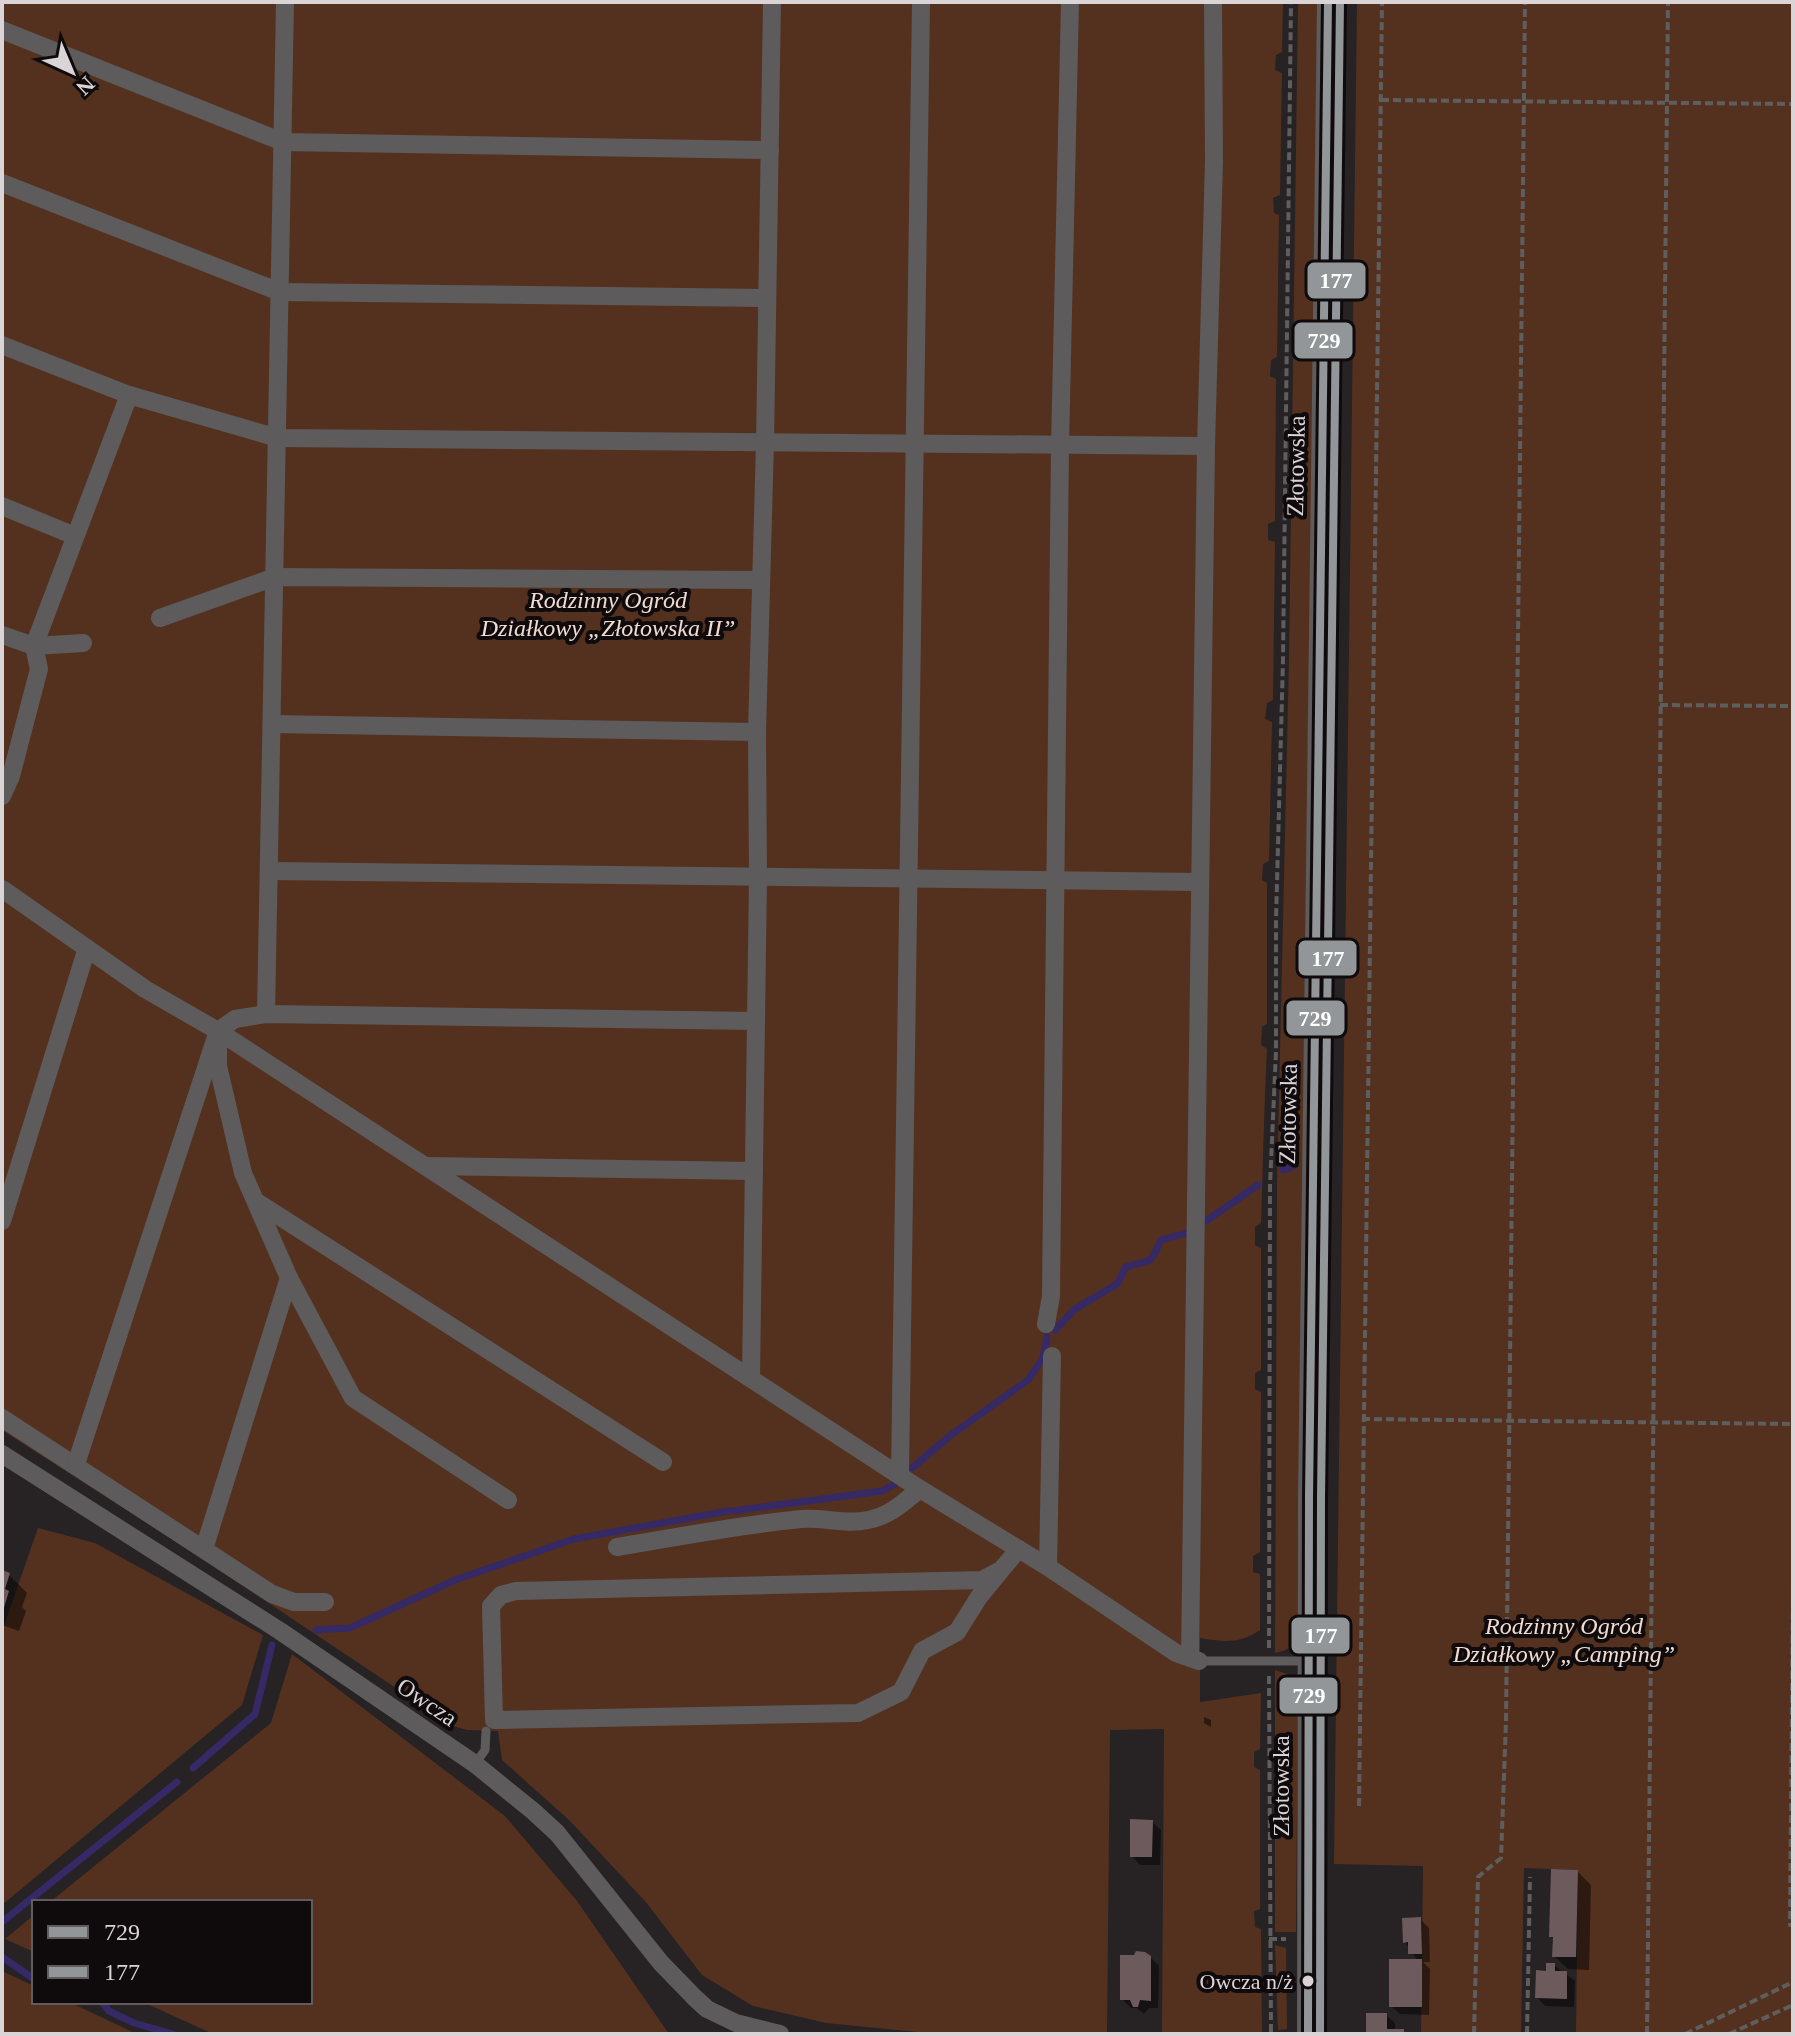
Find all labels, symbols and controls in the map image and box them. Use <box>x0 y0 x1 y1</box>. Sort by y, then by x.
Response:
north arrow <box>32 32 112 112</box>
text: N <box>71 72 100 101</box>
line badge: 177 <box>1306 261 1367 300</box>
text: 177 <box>1320 268 1353 293</box>
line badge: 729 <box>1293 321 1354 360</box>
text: 729 <box>1308 328 1341 353</box>
street label: Złotowska <box>1282 415 1310 517</box>
park label: Rodzinny Ogród Działkowy „Złotowska II” <box>480 587 735 641</box>
line badge: 177 <box>1297 939 1358 977</box>
text: 177 <box>1312 946 1345 971</box>
line badge: 729 <box>1285 999 1346 1037</box>
text: 729 <box>1299 1006 1332 1031</box>
street label: Złotowska <box>1274 1063 1302 1165</box>
park label: Rodzinny Ogród Działkowy „Camping” <box>1452 1613 1675 1667</box>
line badge: 177 <box>1290 1616 1351 1655</box>
text: 177 <box>1305 1623 1338 1648</box>
street label: Owcza <box>392 1673 462 1732</box>
line badge: 729 <box>1278 1676 1339 1715</box>
text: 729 <box>1293 1683 1326 1708</box>
street label: Złotowska <box>1268 1735 1294 1837</box>
legend <box>32 1900 312 2004</box>
text: 729 <box>104 1919 140 1945</box>
text: 177 <box>104 1959 140 1985</box>
place label: Owcza n/ż <box>1200 1969 1293 1994</box>
marker: Owcza n/ż <box>1300 1973 1316 1989</box>

